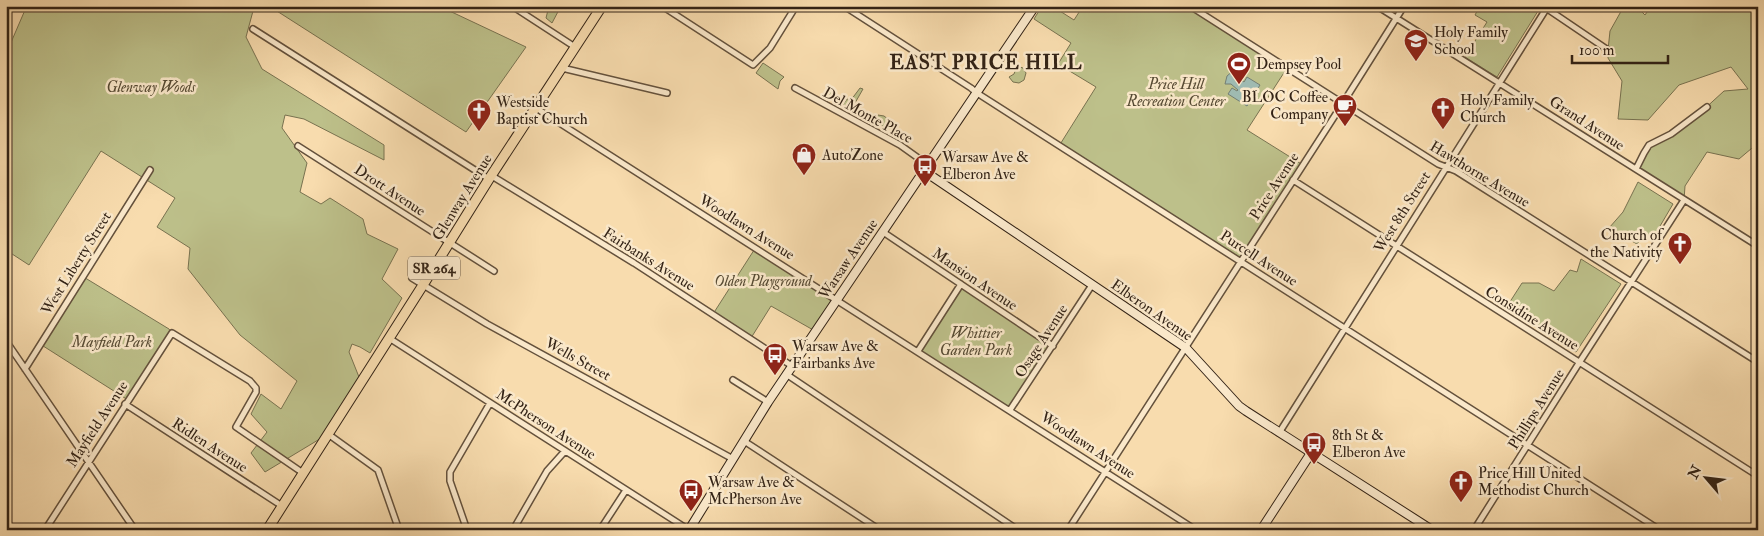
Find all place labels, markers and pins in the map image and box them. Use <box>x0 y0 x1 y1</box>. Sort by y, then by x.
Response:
place label: Holy Family School <box>1434 23 1508 59</box>
school or university icon: Holy Family School <box>1403 28 1429 62</box>
sports icon: Dempsey Pool <box>1226 51 1252 85</box>
place label: Dempsey Pool <box>1256 55 1342 75</box>
place label: BLOC Coffee Company <box>1242 88 1328 125</box>
place label: Holy Family Church <box>1460 91 1534 127</box>
place label: Westside Baptist Church <box>495 93 588 130</box>
cafe icon: BLOC Coffee Company <box>1332 93 1358 127</box>
church icon: Holy Family Church <box>1430 96 1456 130</box>
church icon: Westside Baptist Church <box>466 98 492 132</box>
shop icon: AutoZone <box>791 142 817 176</box>
place label: AutoZone <box>821 146 883 165</box>
place label: Warsaw Ave & Elberon Ave <box>941 148 1029 184</box>
bus stop icon: Warsaw Ave & Elberon Ave <box>912 153 938 187</box>
place label: Church of the Nativity <box>1590 226 1664 262</box>
church icon: Church of the Nativity <box>1667 231 1693 265</box>
place label: Warsaw Ave & Fairbanks Ave <box>791 337 879 373</box>
bus stop icon: Warsaw Ave & Fairbanks Ave <box>762 342 788 376</box>
place label: 8th St & Elberon Ave <box>1332 426 1406 462</box>
bus stop icon: 8th St & Elberon Ave <box>1301 431 1327 465</box>
place label: Price Hill United Methodist Church <box>1478 464 1589 500</box>
church icon: Price Hill United Methodist Church <box>1448 469 1474 503</box>
place label: Warsaw Ave & McPherson Ave <box>707 473 802 509</box>
bus stop icon: Warsaw Ave & McPherson Ave <box>678 478 704 512</box>

